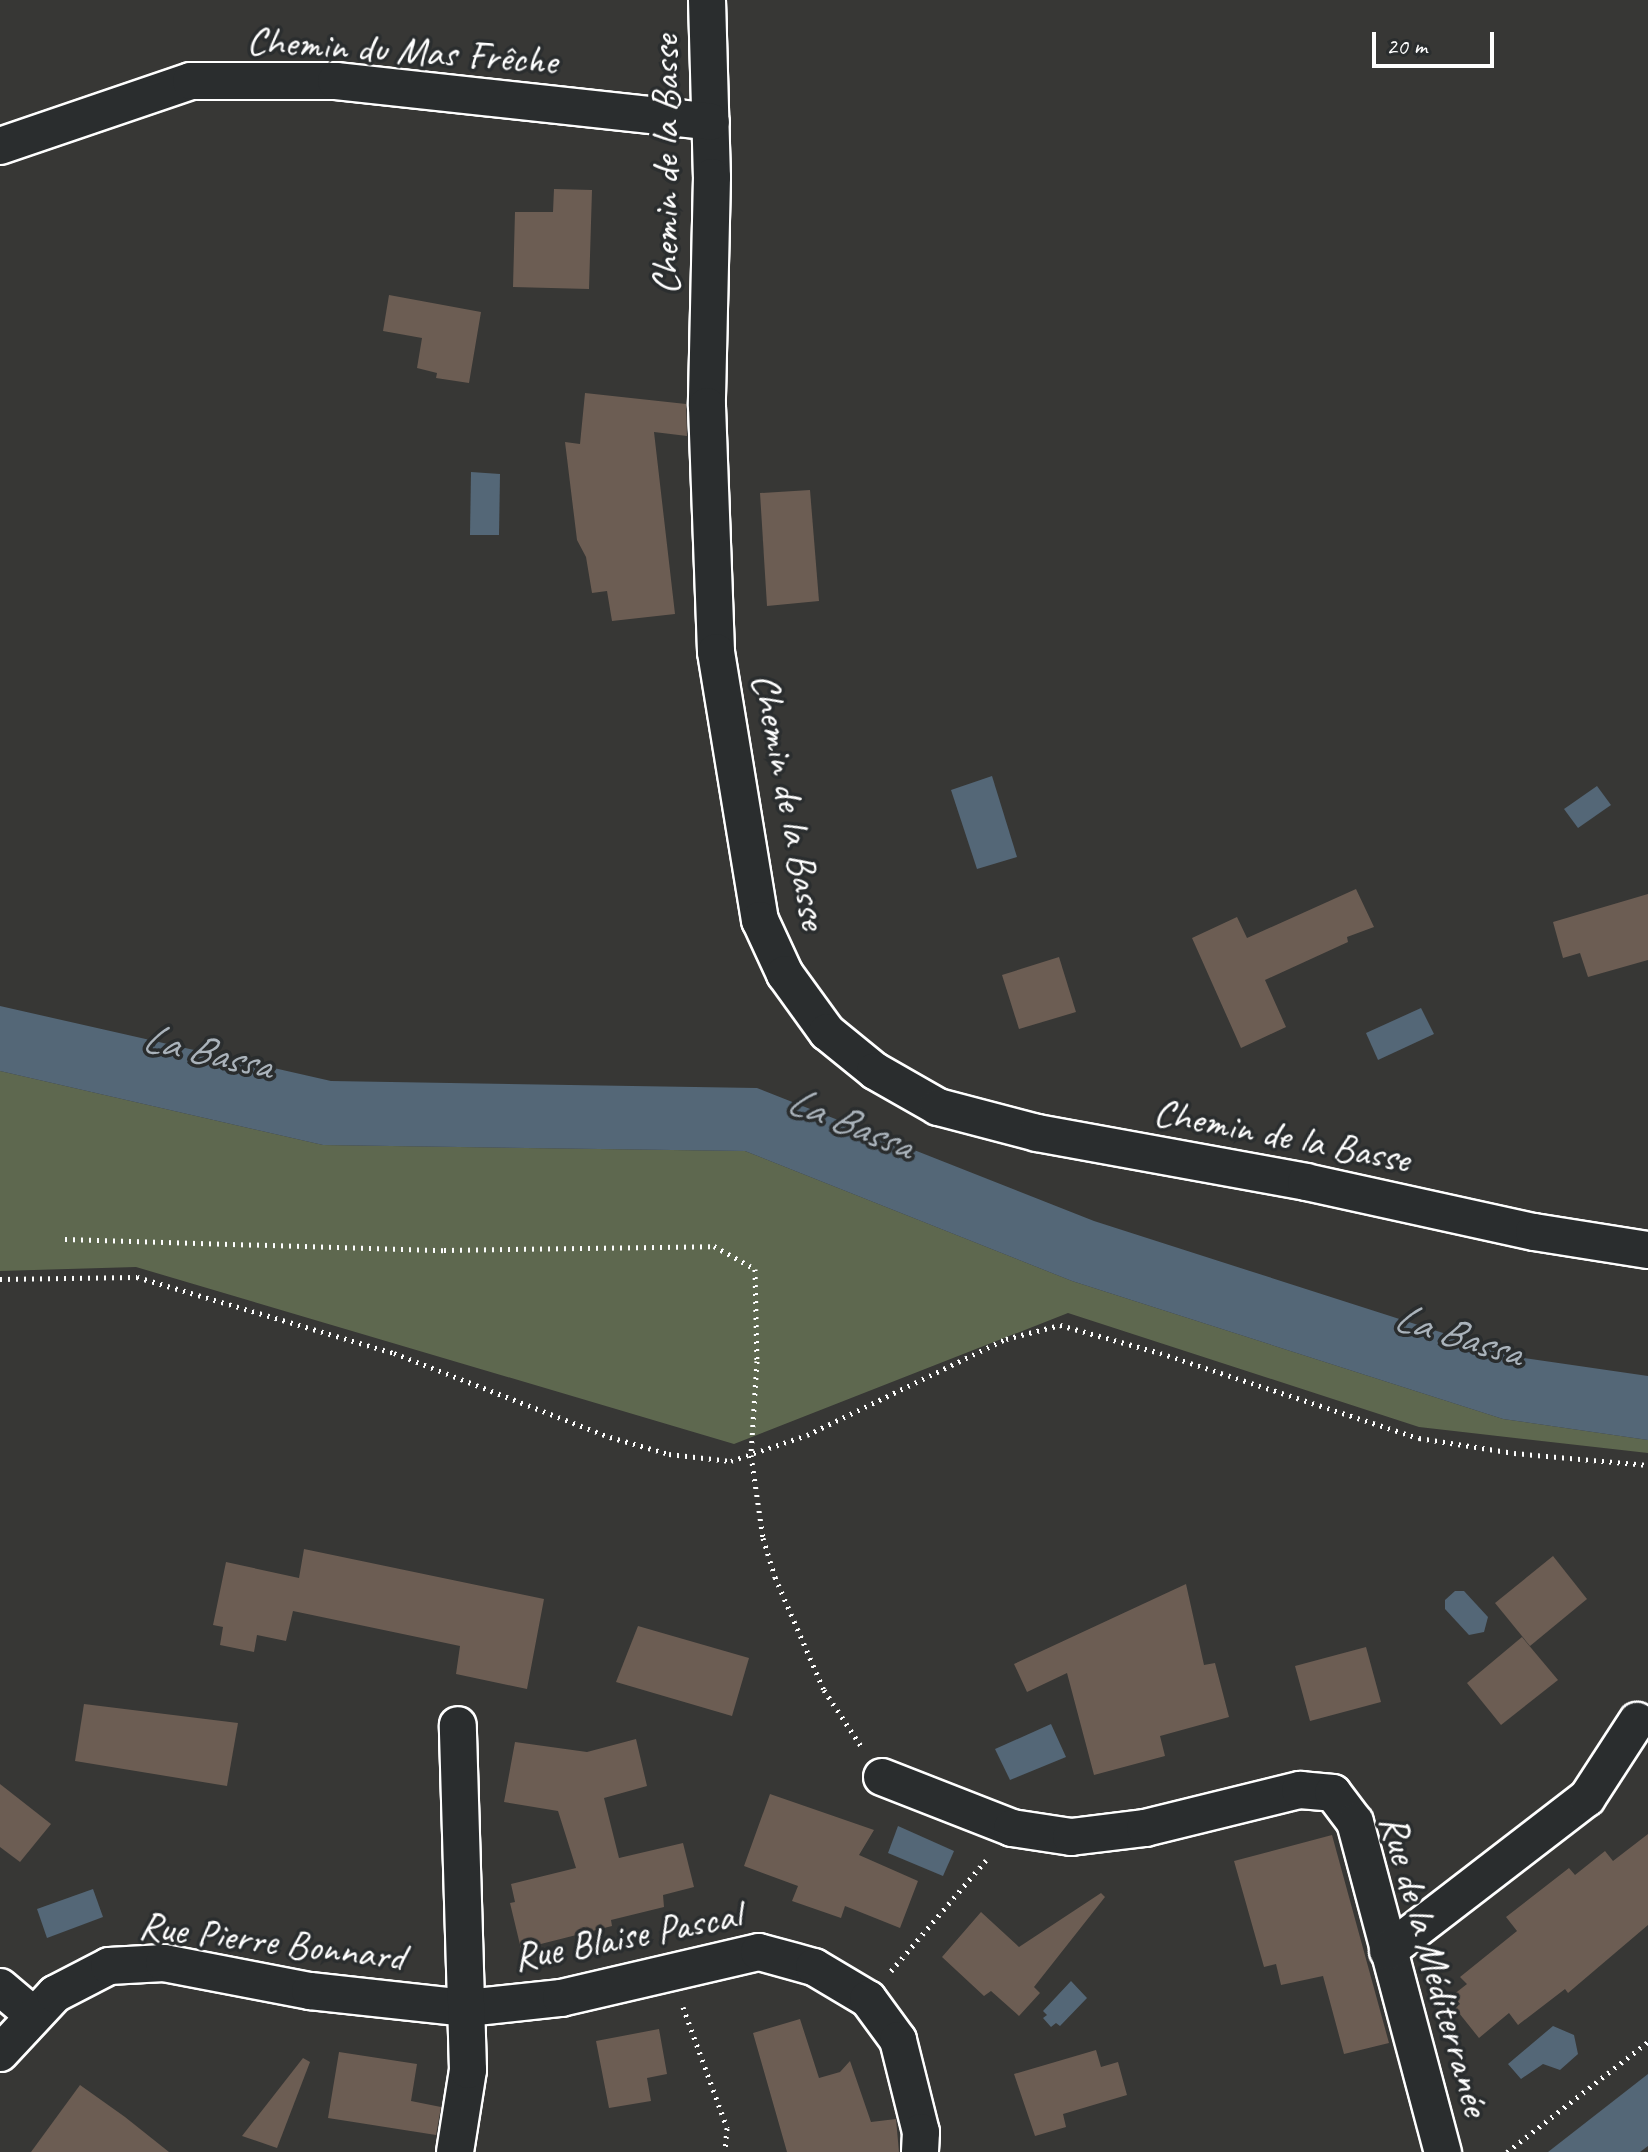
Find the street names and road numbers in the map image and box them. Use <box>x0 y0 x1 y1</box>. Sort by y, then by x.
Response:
street label: Chemin du Mas Frêche <box>246 15 558 85</box>
street label: Chemin de la Basse <box>641 35 689 295</box>
street label: Chemin de la Basse <box>742 668 838 934</box>
street label: Chemin de la Basse <box>1149 1087 1415 1183</box>
street label: Rue de la Méditerranée <box>1369 1809 1501 2121</box>
street label: Rue Blaise Pascal <box>509 1890 745 1982</box>
street label: Rue Pierre Bonnard <box>137 1901 407 1981</box>

